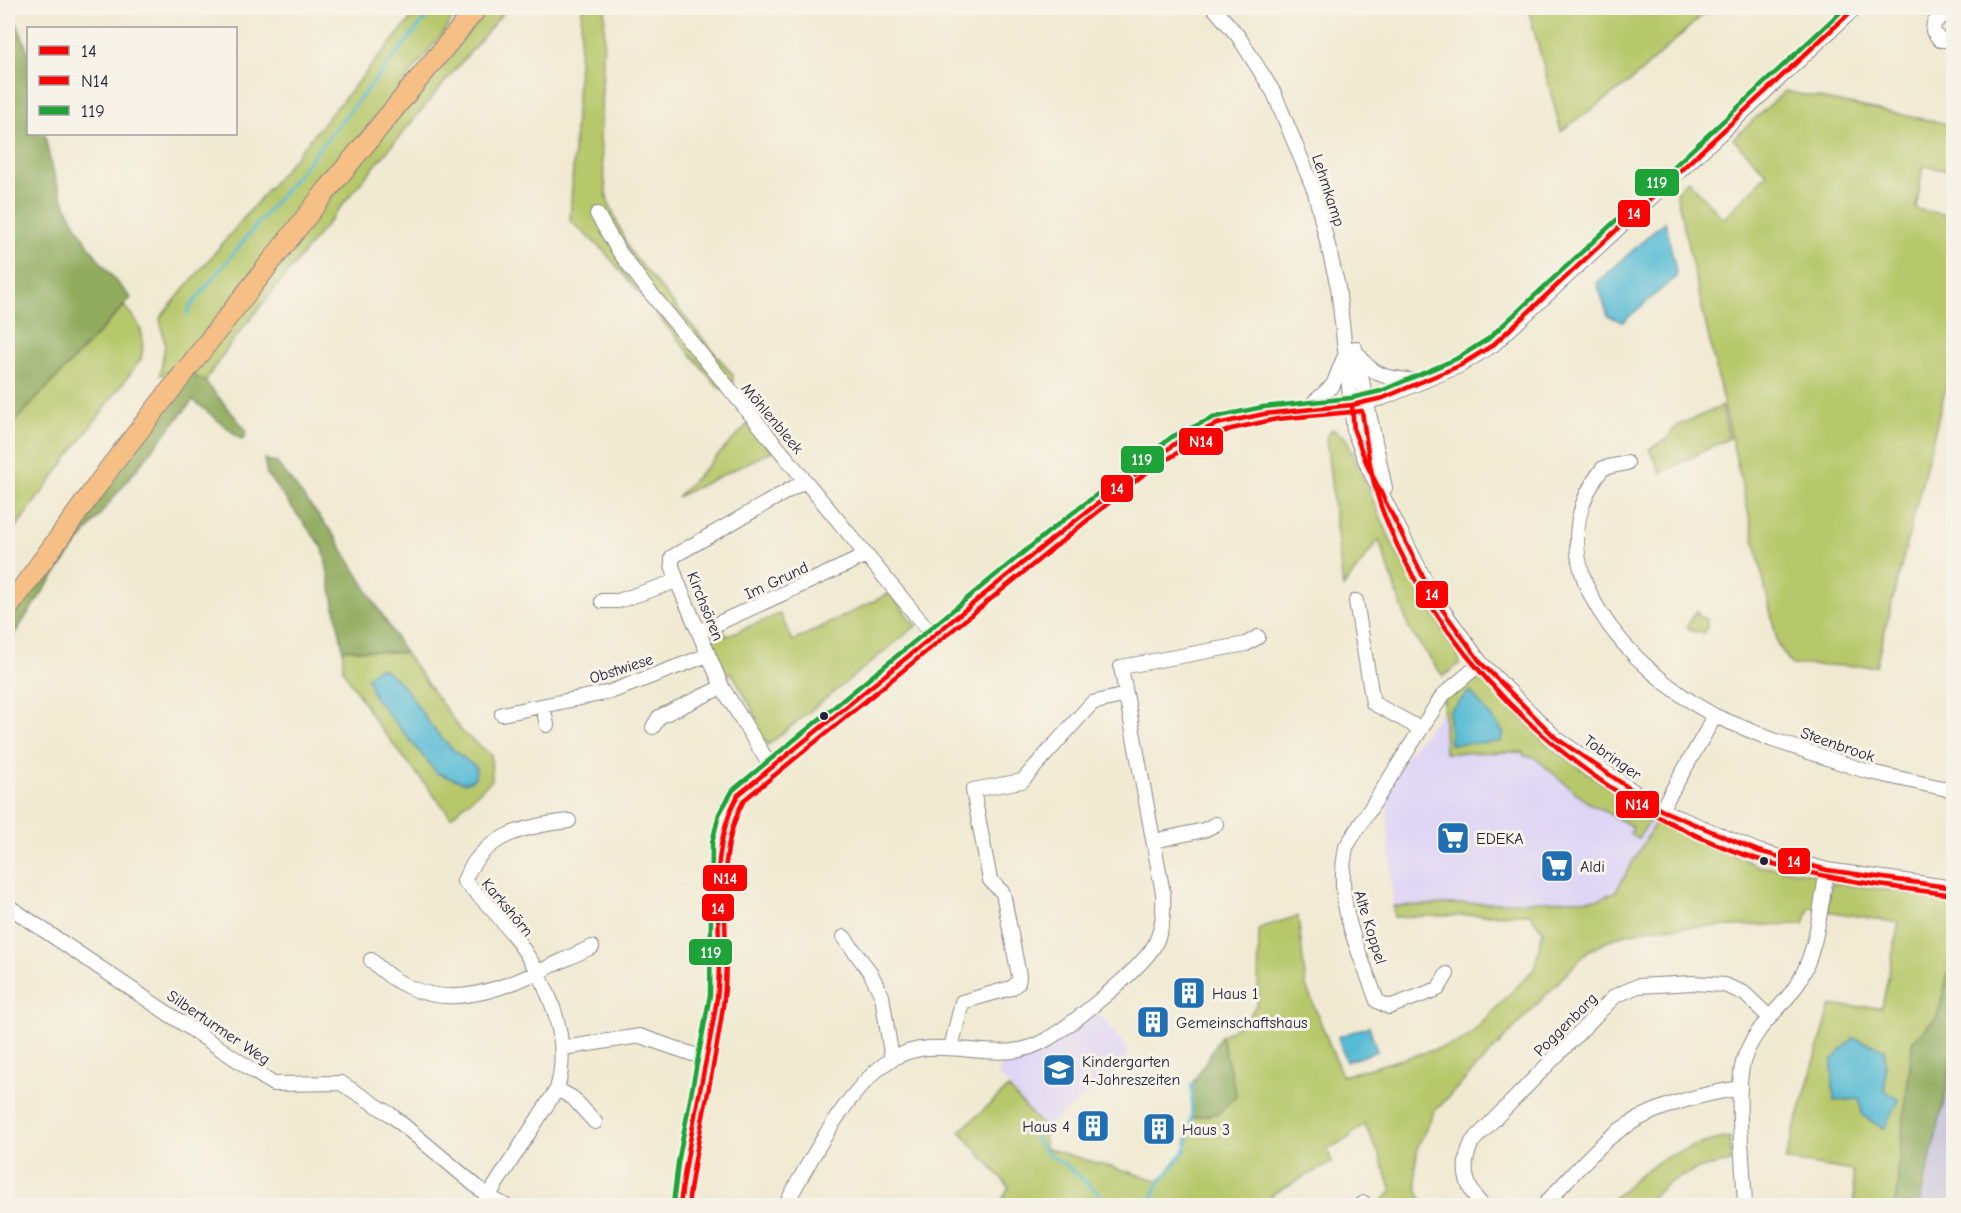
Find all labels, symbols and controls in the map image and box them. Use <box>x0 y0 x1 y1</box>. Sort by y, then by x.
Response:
legend <box>27 27 237 135</box>
text: 14 <box>81 41 97 62</box>
text: N14 <box>81 71 109 92</box>
text: 119 <box>81 101 105 122</box>
street label: Lehmkamp <box>1308 152 1348 229</box>
line badge: 119 <box>1634 168 1680 197</box>
text: 119 <box>1647 174 1667 192</box>
line badge: 14 <box>1617 199 1651 228</box>
text: 14 <box>1627 205 1641 223</box>
street label: Möhlenbleek <box>737 380 807 458</box>
line badge: N14 <box>1178 427 1224 456</box>
text: N14 <box>1189 433 1213 451</box>
line badge: 119 <box>1120 445 1165 474</box>
text: 119 <box>1132 451 1152 469</box>
line badge: 14 <box>1100 474 1134 503</box>
text: 14 <box>1110 480 1124 498</box>
street label: Im Grund <box>742 558 811 603</box>
street label: Kirchsören <box>683 569 727 643</box>
line badge: 14 <box>1415 580 1449 609</box>
text: 14 <box>1425 586 1439 604</box>
street label: Obstwiese <box>587 650 655 688</box>
unlabelled marker <box>818 710 830 722</box>
street label: Steenbrook <box>1798 724 1877 766</box>
street label: Tobringer <box>1580 732 1645 784</box>
line badge: N14 <box>1615 790 1660 819</box>
text: N14 <box>1625 796 1649 814</box>
supermarket icon: EDEKA <box>1435 820 1471 856</box>
place label: EDEKA <box>1476 830 1524 848</box>
line badge: 14 <box>1777 847 1811 875</box>
supermarket icon: Aldi <box>1539 848 1575 884</box>
text: 14 <box>1787 853 1801 871</box>
unlabelled marker <box>1758 855 1770 867</box>
place label: Aldi <box>1580 858 1605 876</box>
line badge: N14 <box>702 864 748 892</box>
text: N14 <box>713 870 737 888</box>
street label: Karkshörn <box>478 875 537 940</box>
street label: Alte Koppel <box>1350 888 1390 966</box>
line badge: 14 <box>701 893 735 922</box>
text: 14 <box>711 900 725 918</box>
line badge: 119 <box>688 938 733 966</box>
text: 119 <box>701 944 721 962</box>
building icon: Haus 1 <box>1171 975 1207 1011</box>
place label: Haus 1 <box>1212 985 1258 1003</box>
street label: Silberturmer Weg <box>164 987 273 1069</box>
street label: Poggenbarg <box>1530 989 1601 1060</box>
building icon: Gemeinschaftshaus <box>1135 1004 1171 1040</box>
place label: Gemeinschaftshaus <box>1176 1014 1308 1032</box>
school or university icon: Kindergarten 4-Jahreszeiten <box>1041 1052 1077 1088</box>
place label: Kindergarten 4-Jahreszeiten <box>1082 1053 1180 1089</box>
building icon: Haus 4 <box>1075 1108 1111 1144</box>
building icon: Haus 3 <box>1141 1111 1177 1147</box>
place label: Haus 4 <box>1022 1118 1070 1136</box>
place label: Haus 3 <box>1182 1121 1230 1139</box>

